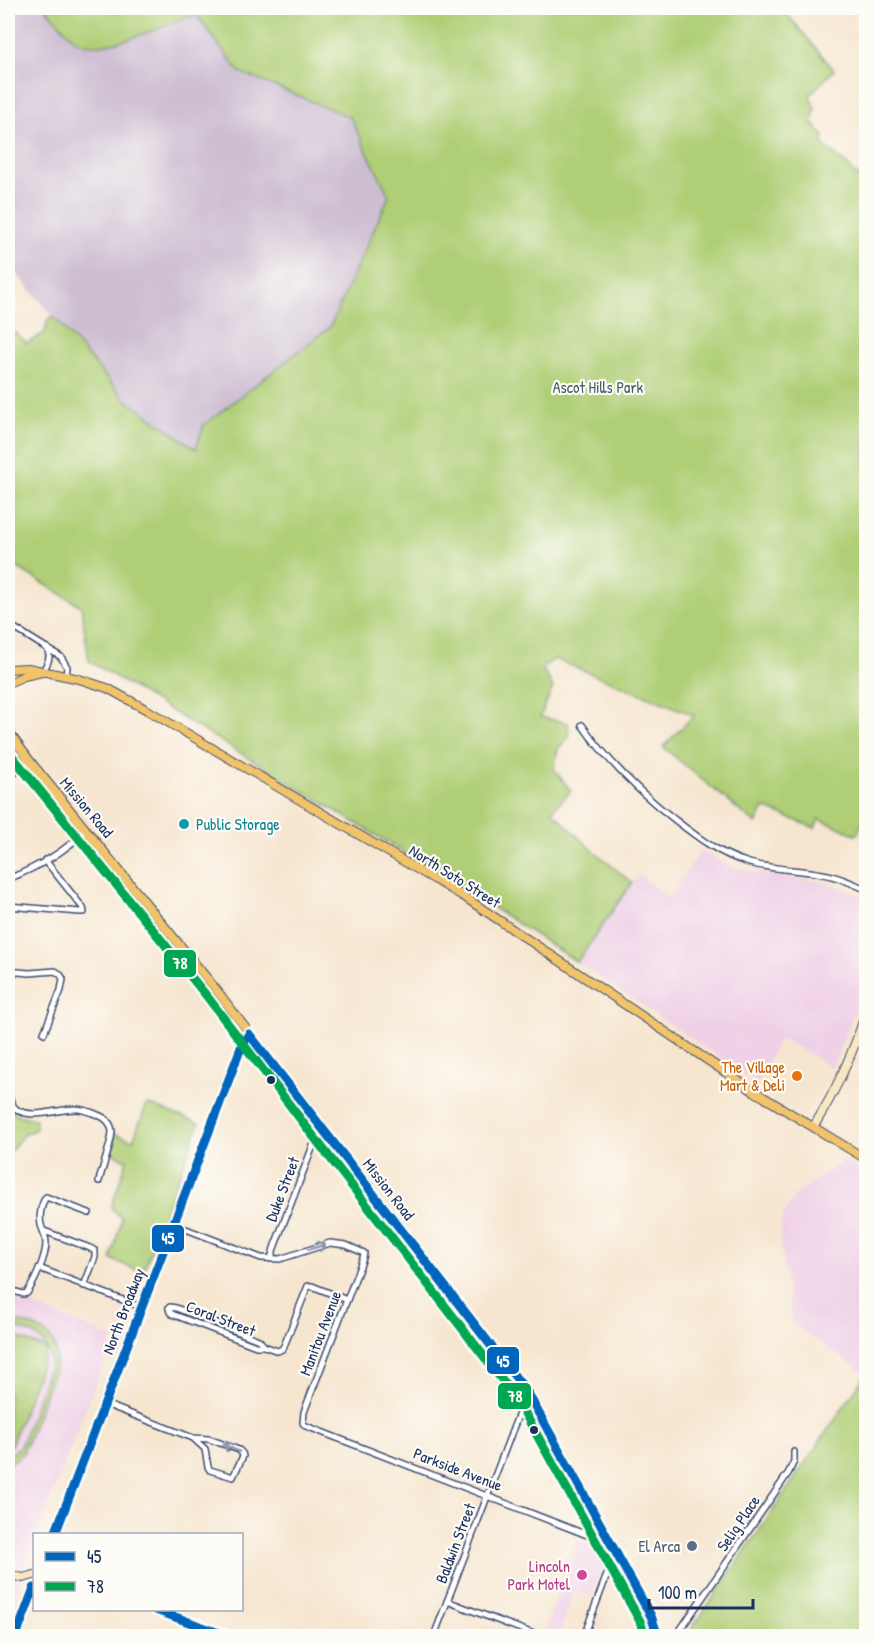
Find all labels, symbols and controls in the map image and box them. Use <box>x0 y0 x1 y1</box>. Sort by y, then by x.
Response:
park label: Ascot Hills Park <box>553 376 644 398</box>
street label: Mission Road <box>55 772 119 842</box>
place label: Public Storage <box>196 813 280 835</box>
marker: Public Storage <box>177 817 191 831</box>
street label: North Soto Street <box>405 839 505 913</box>
line badge: 78 <box>163 949 197 978</box>
text: 78 <box>172 952 187 974</box>
place label: The Village Mart & Deli <box>720 1056 786 1096</box>
marker: The Village Mart & Deli <box>790 1069 804 1083</box>
unlabelled marker <box>265 1074 277 1086</box>
street label: Duke Street <box>260 1153 305 1225</box>
street label: Mission Road <box>358 1154 420 1224</box>
line badge: 45 <box>151 1224 185 1253</box>
text: 45 <box>162 1227 175 1249</box>
one-way arrow <box>308 1241 327 1252</box>
street label: North Broadway <box>96 1265 150 1357</box>
street label: Manitou Avenue <box>294 1287 346 1379</box>
street label: Coral Street <box>183 1295 259 1341</box>
line badge: 45 <box>486 1346 520 1375</box>
text: 45 <box>497 1350 510 1372</box>
line badge: 78 <box>497 1382 532 1410</box>
text: 78 <box>507 1385 522 1407</box>
unlabelled marker <box>528 1424 540 1436</box>
one-way arrow <box>223 1442 241 1453</box>
street label: Parkside Avenue <box>410 1442 506 1496</box>
street label: Selig Place <box>711 1490 765 1555</box>
street label: Baldwin Street <box>430 1499 481 1586</box>
legend <box>33 1533 243 1611</box>
place label: El Arca <box>639 1535 680 1557</box>
marker: El Arca <box>685 1539 699 1553</box>
text: 45 <box>87 1544 102 1569</box>
place label: Lincoln Park Motel <box>507 1555 571 1595</box>
marker: Lincoln Park Motel <box>575 1568 589 1582</box>
scale bar <box>649 1572 752 1610</box>
text: 78 <box>87 1574 104 1599</box>
text: 100 m <box>658 1580 697 1605</box>

